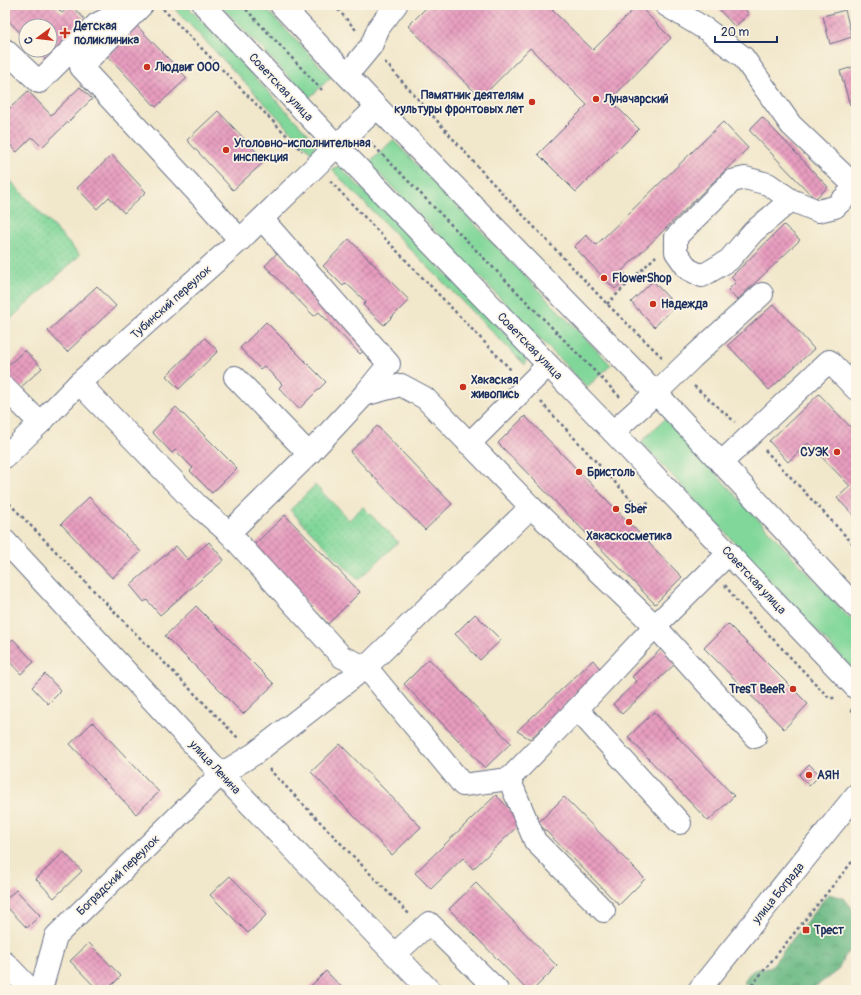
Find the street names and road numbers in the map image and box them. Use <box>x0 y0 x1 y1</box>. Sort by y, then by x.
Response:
street label: Советская улица <box>245 50 316 125</box>
street label: Тубинский переулок <box>128 262 215 343</box>
street label: Советская улица <box>494 310 566 383</box>
street label: Советская улица <box>718 543 789 618</box>
street label: улица Ленина <box>185 736 244 798</box>
street label: Боградский переулок <box>74 832 163 919</box>
street label: улица Бограда <box>749 859 808 928</box>

